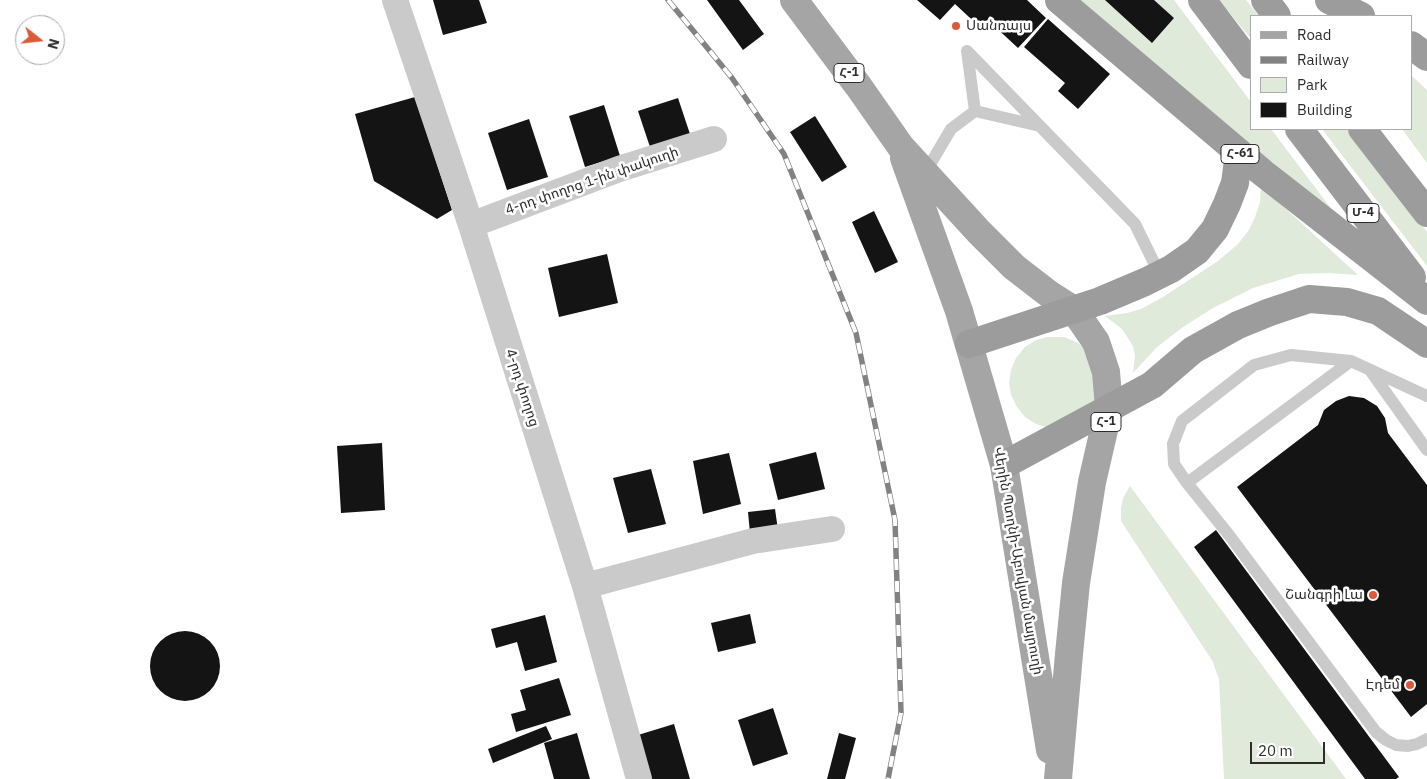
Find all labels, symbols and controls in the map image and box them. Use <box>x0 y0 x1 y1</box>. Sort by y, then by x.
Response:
north arrow <box>15 15 65 65</box>
legend <box>1250 15 1412 130</box>
place label: Սանռայս <box>966 18 1031 34</box>
marker: Սանռայս <box>950 20 962 32</box>
text: Road <box>1297 25 1332 44</box>
text: N <box>43 36 64 51</box>
text: Railway <box>1297 50 1349 69</box>
road number: Հ-1 <box>834 64 864 82</box>
text: Park <box>1297 75 1327 94</box>
text: Building <box>1297 100 1352 119</box>
street label: 4-րդ փողոց 1-ին փակուղի <box>503 143 681 219</box>
road number: Հ-61 <box>1221 144 1259 164</box>
road number: Մ-4 <box>1347 204 1379 222</box>
street label: 4-րդ փողոց <box>502 347 542 429</box>
road number: Հ-1 <box>1091 412 1121 432</box>
street label: Վերին Պտղնի-Աբովյան մայրուղի <box>990 446 1046 676</box>
place label: Շանգրի Լա <box>1285 587 1363 603</box>
marker: Շանգրի Լա <box>1367 589 1379 601</box>
place label: Էդեմ <box>1365 677 1400 693</box>
marker: Էդեմ <box>1404 679 1416 691</box>
scale bar <box>1252 732 1327 764</box>
text: 20 m <box>1258 741 1293 760</box>

